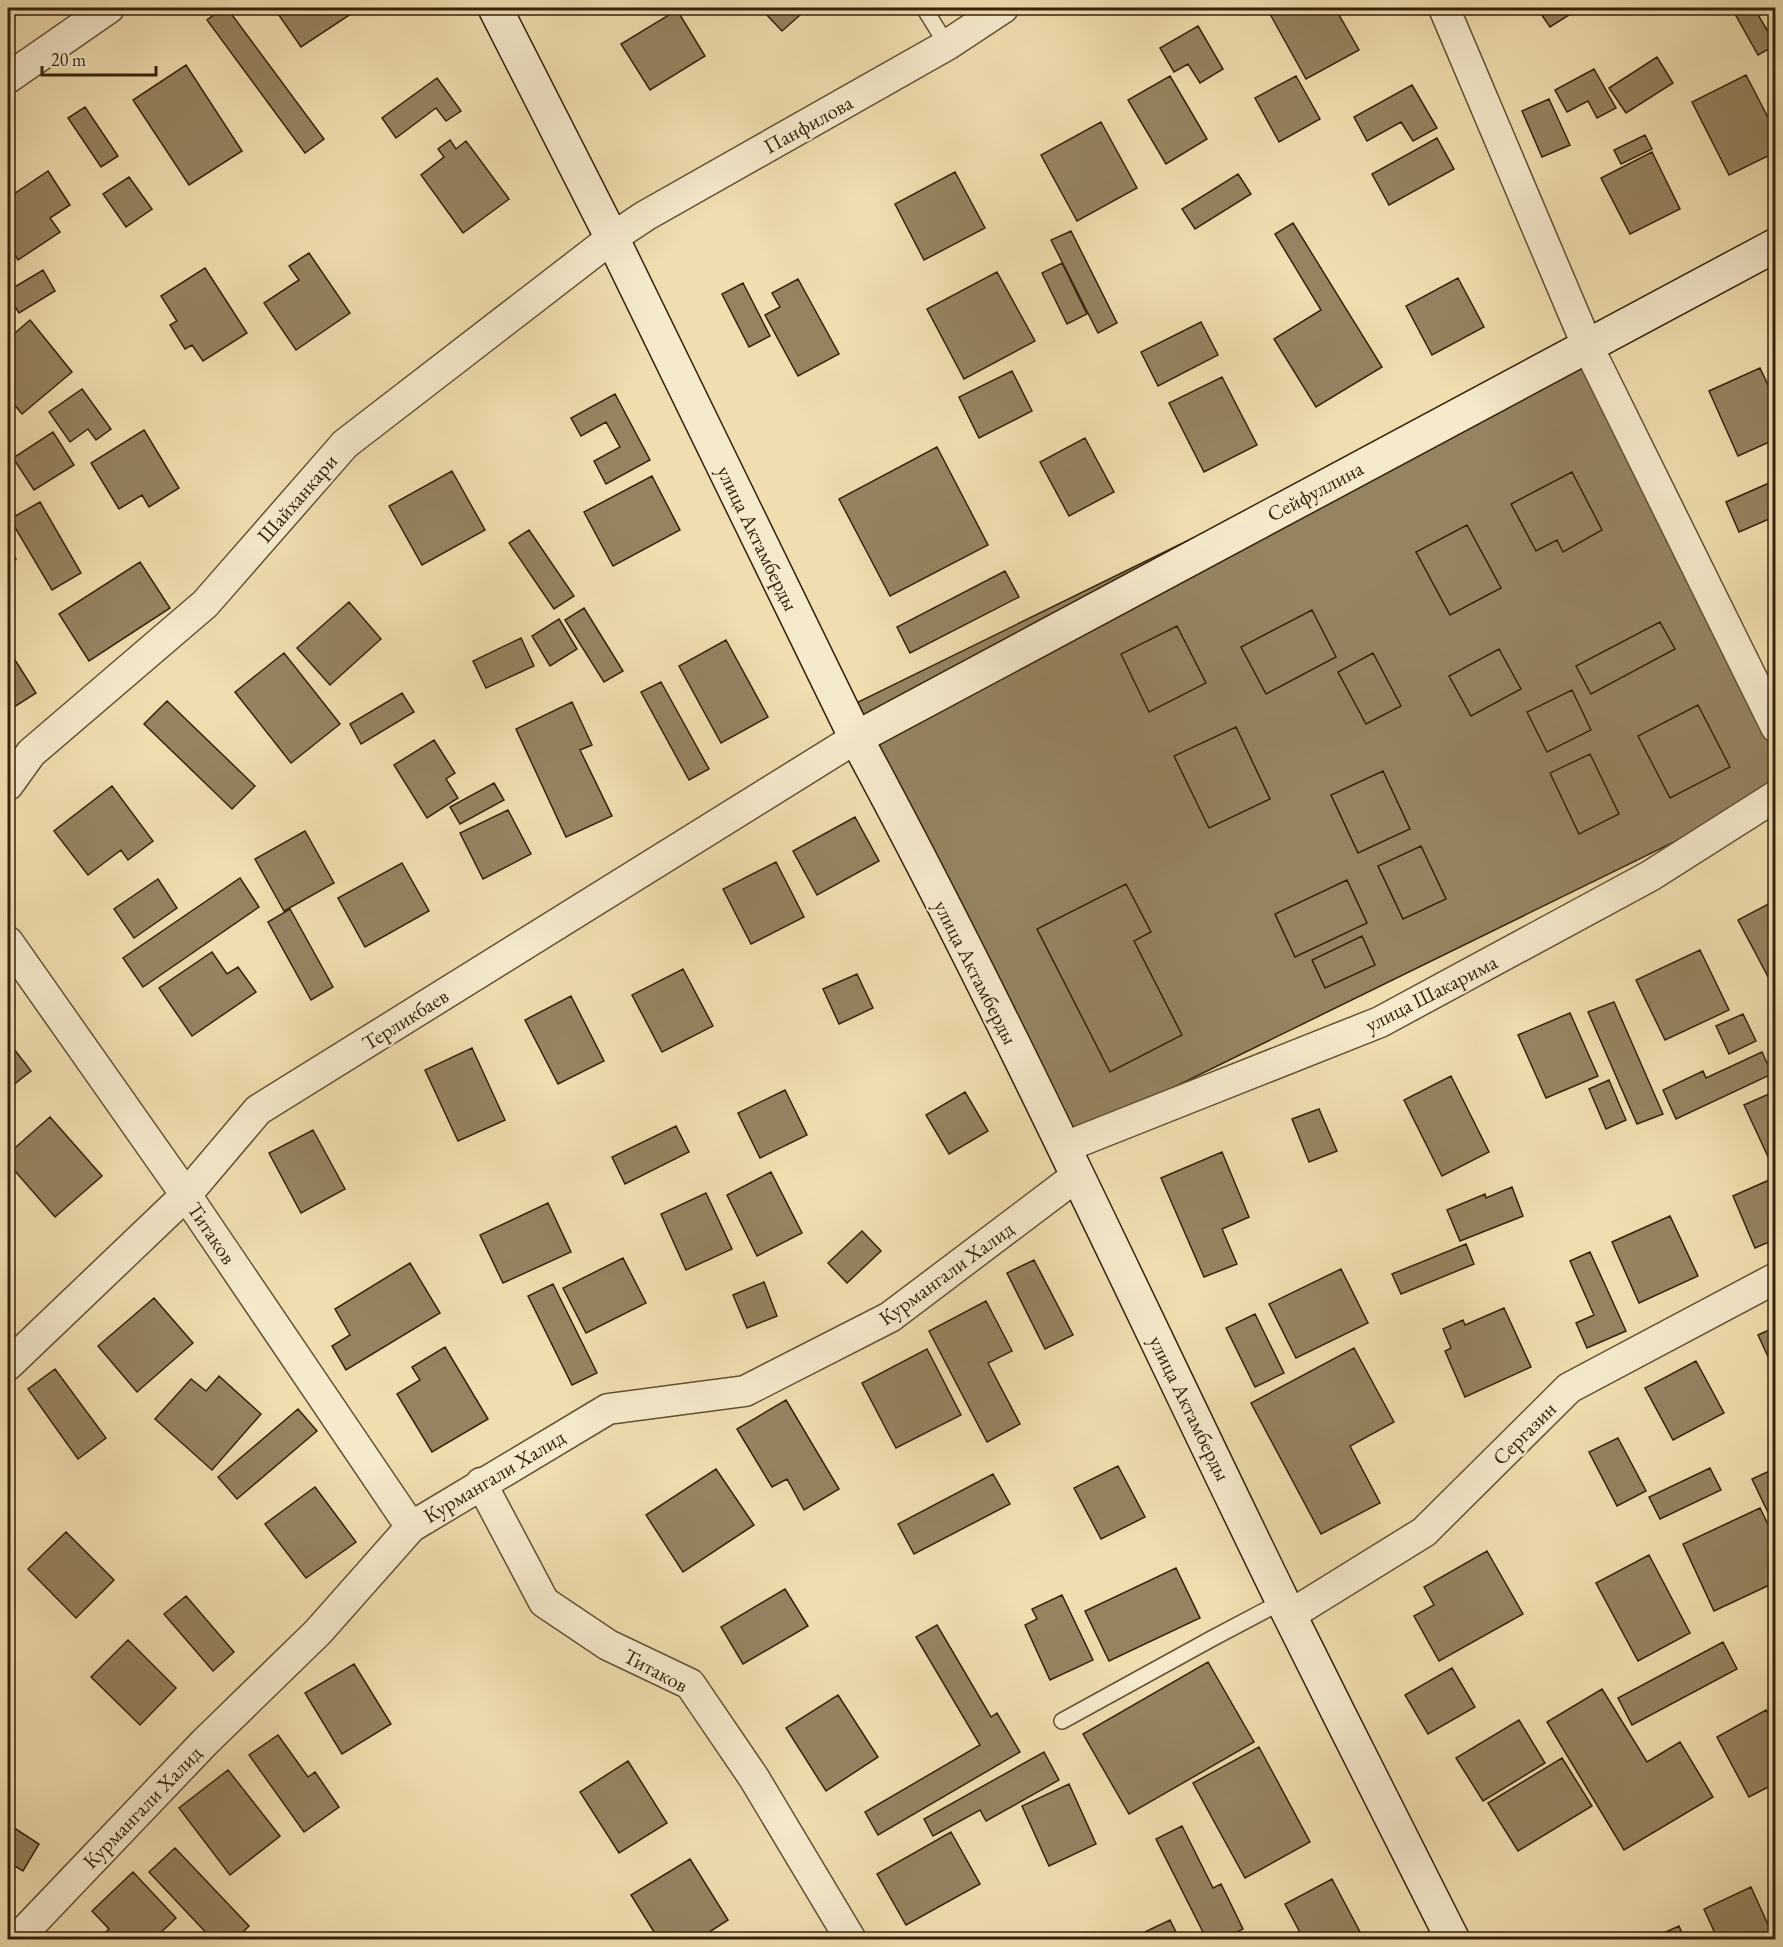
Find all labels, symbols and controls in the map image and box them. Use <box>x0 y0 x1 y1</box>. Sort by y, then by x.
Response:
scale bar <box>42 39 156 77</box>
text: 20 m <box>51 48 86 71</box>
street label: Панфилова <box>759 88 858 160</box>
street label: Шайханкари <box>251 448 343 548</box>
street label: Сейфуллина <box>1262 454 1368 528</box>
street label: улица Актамберды <box>711 461 805 615</box>
street label: улица Актамберды <box>928 895 1024 1049</box>
street label: улица Шакарима <box>1360 948 1502 1038</box>
street label: Терликбаев <box>357 982 453 1056</box>
street label: Титаков <box>182 1197 243 1269</box>
street label: Курмангали Халид <box>873 1215 1019 1331</box>
street label: улица Актамберды <box>1143 1331 1237 1485</box>
street label: Сергазин <box>1486 1395 1562 1471</box>
street label: Курмангали Халид <box>418 1423 570 1529</box>
street label: Титаков <box>619 1642 693 1698</box>
street label: Курмангали Халид <box>77 1740 208 1874</box>

